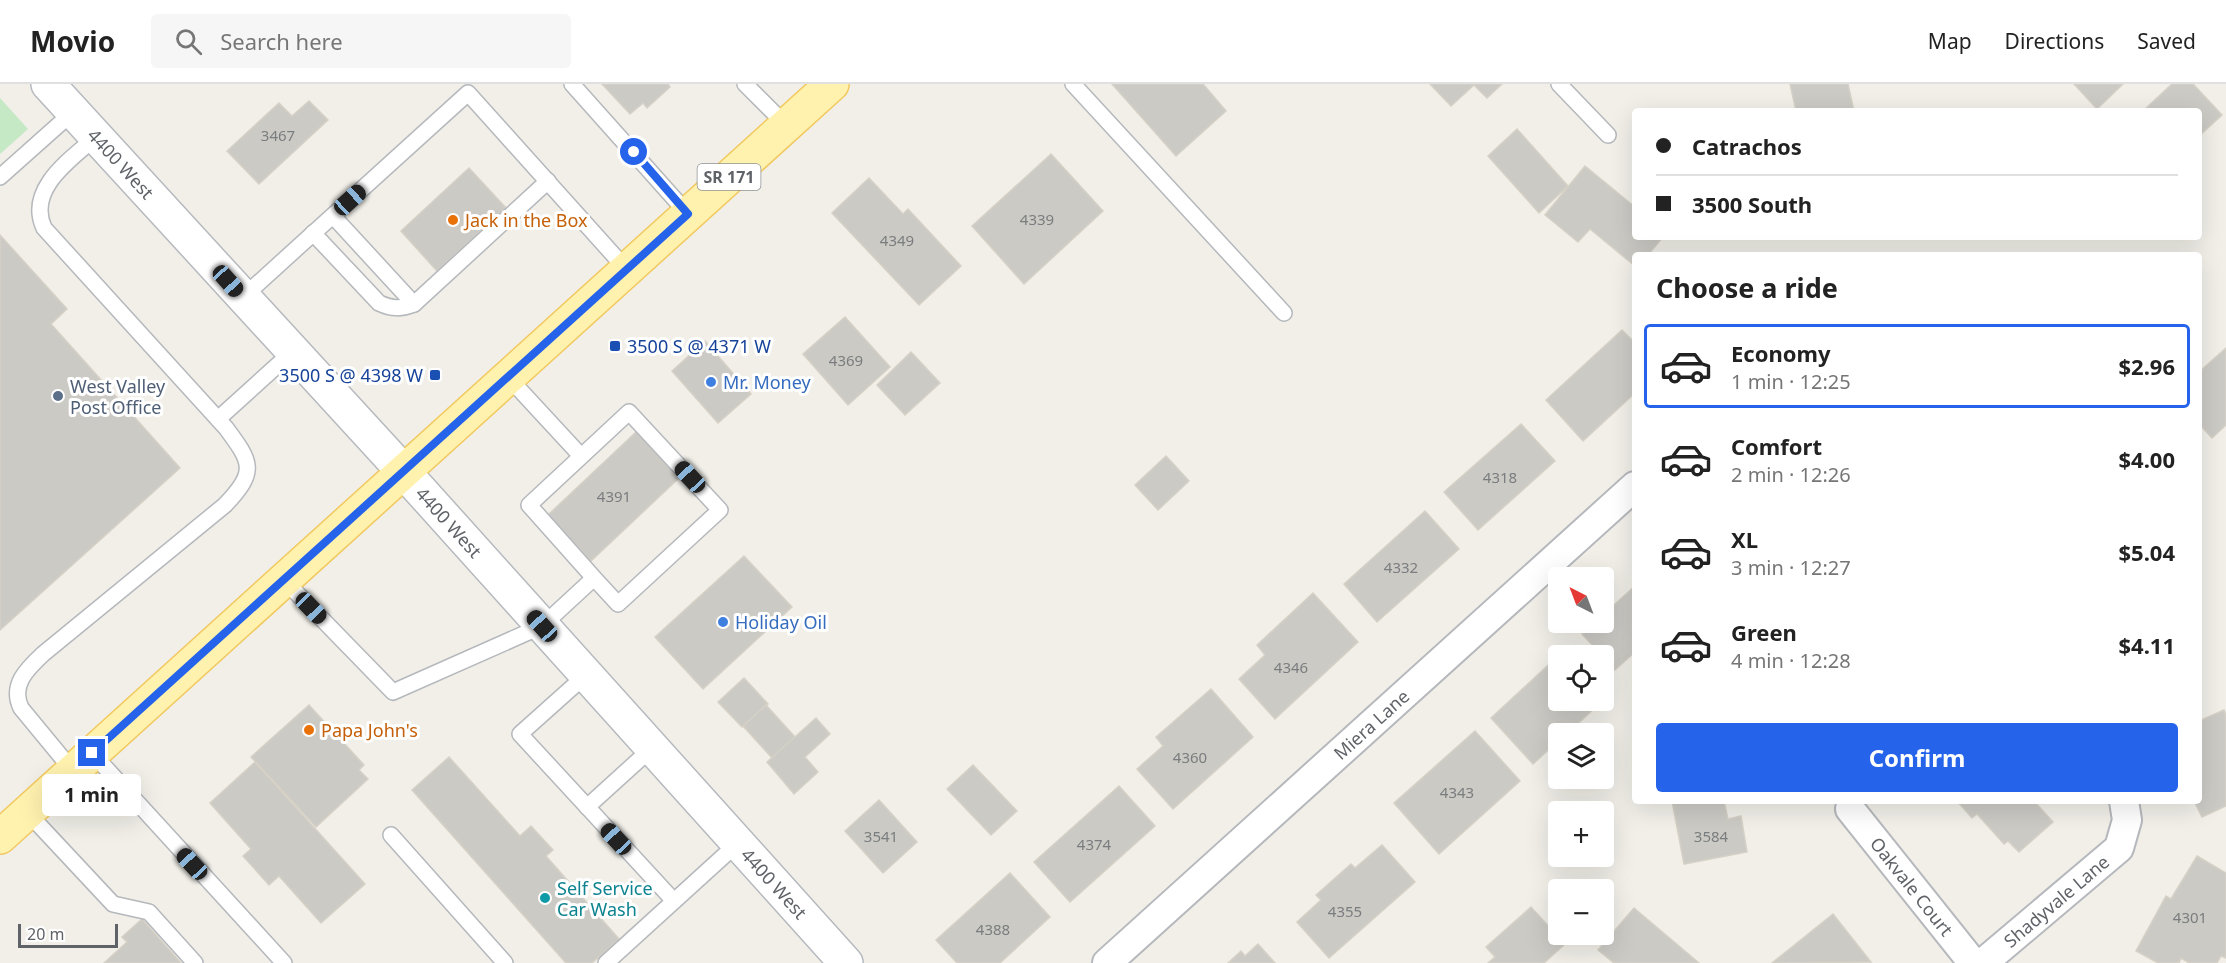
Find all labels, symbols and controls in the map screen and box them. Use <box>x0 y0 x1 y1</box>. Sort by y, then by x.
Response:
search box <box>151 14 571 68</box>
text: Movio <box>30 22 115 60</box>
icon: search <box>172 25 205 58</box>
text: Search here <box>220 26 343 56</box>
text: Map <box>1928 27 1972 55</box>
text: Directions <box>2005 27 2104 55</box>
text: Saved <box>2137 27 2196 55</box>
street label: 4400 West <box>83 123 160 204</box>
house number: 3467 <box>261 125 295 145</box>
text: Catrachos <box>1692 131 1802 161</box>
route start <box>620 138 647 165</box>
road number: SR 171 <box>698 164 760 190</box>
car <box>331 181 369 219</box>
text: 3500 South <box>1692 189 1812 219</box>
place label: Jack in the Box <box>463 208 588 232</box>
house number: 4339 <box>1020 209 1054 229</box>
marker: Jack in the Box <box>446 213 460 227</box>
house number: 4349 <box>880 230 914 250</box>
car <box>209 262 247 300</box>
text: Choose a ride <box>1656 269 1838 306</box>
place label: 3500 S @ 4371 W <box>627 334 771 358</box>
text: Economy <box>1731 338 1830 368</box>
marker: 3500 S @ 4371 W <box>608 339 622 353</box>
icon: car <box>1659 339 1713 393</box>
house number: 4369 <box>829 350 863 370</box>
text: $2.96 <box>2118 351 2175 381</box>
place label: 3500 S @ 4398 W <box>279 363 423 387</box>
marker: 3500 S @ 4398 W <box>428 368 442 382</box>
text: 1 min · 12:25 <box>1731 368 1851 395</box>
place label: Mr. Money <box>723 370 812 394</box>
place label: West Valley Post Office <box>70 374 166 419</box>
marker: Mr. Money <box>704 375 718 389</box>
marker: West Valley Post Office <box>51 389 65 403</box>
text: Comfort <box>1731 431 1822 461</box>
icon: car <box>1659 432 1713 486</box>
text: $4.00 <box>2118 444 2175 474</box>
car <box>671 458 709 496</box>
text: 2 min · 12:26 <box>1731 461 1851 488</box>
house number: 4318 <box>1483 467 1517 487</box>
street label: 4400 West <box>411 482 488 563</box>
house number: 4391 <box>597 486 631 506</box>
text: XL <box>1731 524 1758 554</box>
icon: car <box>1659 525 1713 579</box>
text: $5.04 <box>2118 537 2175 567</box>
text: 3 min · 12:27 <box>1731 554 1851 581</box>
house number: 4332 <box>1384 557 1418 577</box>
north arrow <box>1548 567 1614 633</box>
map controls <box>1548 567 1614 945</box>
car <box>292 589 330 627</box>
car <box>523 607 561 645</box>
place label: Holiday Oil <box>735 610 827 634</box>
marker: Holiday Oil <box>716 615 730 629</box>
text: Green <box>1731 617 1797 647</box>
icon: car <box>1659 618 1713 672</box>
text: $4.11 <box>2118 630 2175 660</box>
button: locate <box>1548 645 1614 711</box>
text: 4 min · 12:28 <box>1731 647 1851 674</box>
house number: 4346 <box>1274 657 1308 677</box>
street label: Miera Lane <box>1328 684 1414 765</box>
place label: Papa John's <box>321 718 418 742</box>
marker: Papa John's <box>302 723 316 737</box>
button: layers <box>1548 723 1614 789</box>
button: Confirm <box>1656 723 2178 792</box>
route end <box>78 739 105 766</box>
house number: 4360 <box>1173 747 1207 767</box>
callout: 1 min <box>42 774 142 816</box>
text: 1 min <box>64 781 119 808</box>
house number: 4343 <box>1440 782 1474 802</box>
button: + <box>1548 801 1614 867</box>
car <box>597 820 635 858</box>
house number: 3541 <box>864 826 898 846</box>
house number: 3584 <box>1694 826 1729 846</box>
street label: Oakvale Court <box>1865 832 1959 941</box>
house number: 4374 <box>1077 834 1112 854</box>
street label: 4400 West <box>736 843 813 924</box>
car <box>173 845 211 883</box>
street label: Shadyvale Lane <box>1999 850 2114 952</box>
place label: Self Service Car Wash <box>557 876 653 921</box>
button: − <box>1548 879 1614 945</box>
marker: Self Service Car Wash <box>538 891 552 905</box>
house number: 4355 <box>1328 901 1362 921</box>
house number: 4301 <box>2173 907 2207 927</box>
house number: 4388 <box>976 919 1010 939</box>
scale bar <box>18 921 118 948</box>
text: 20 m <box>27 923 64 945</box>

